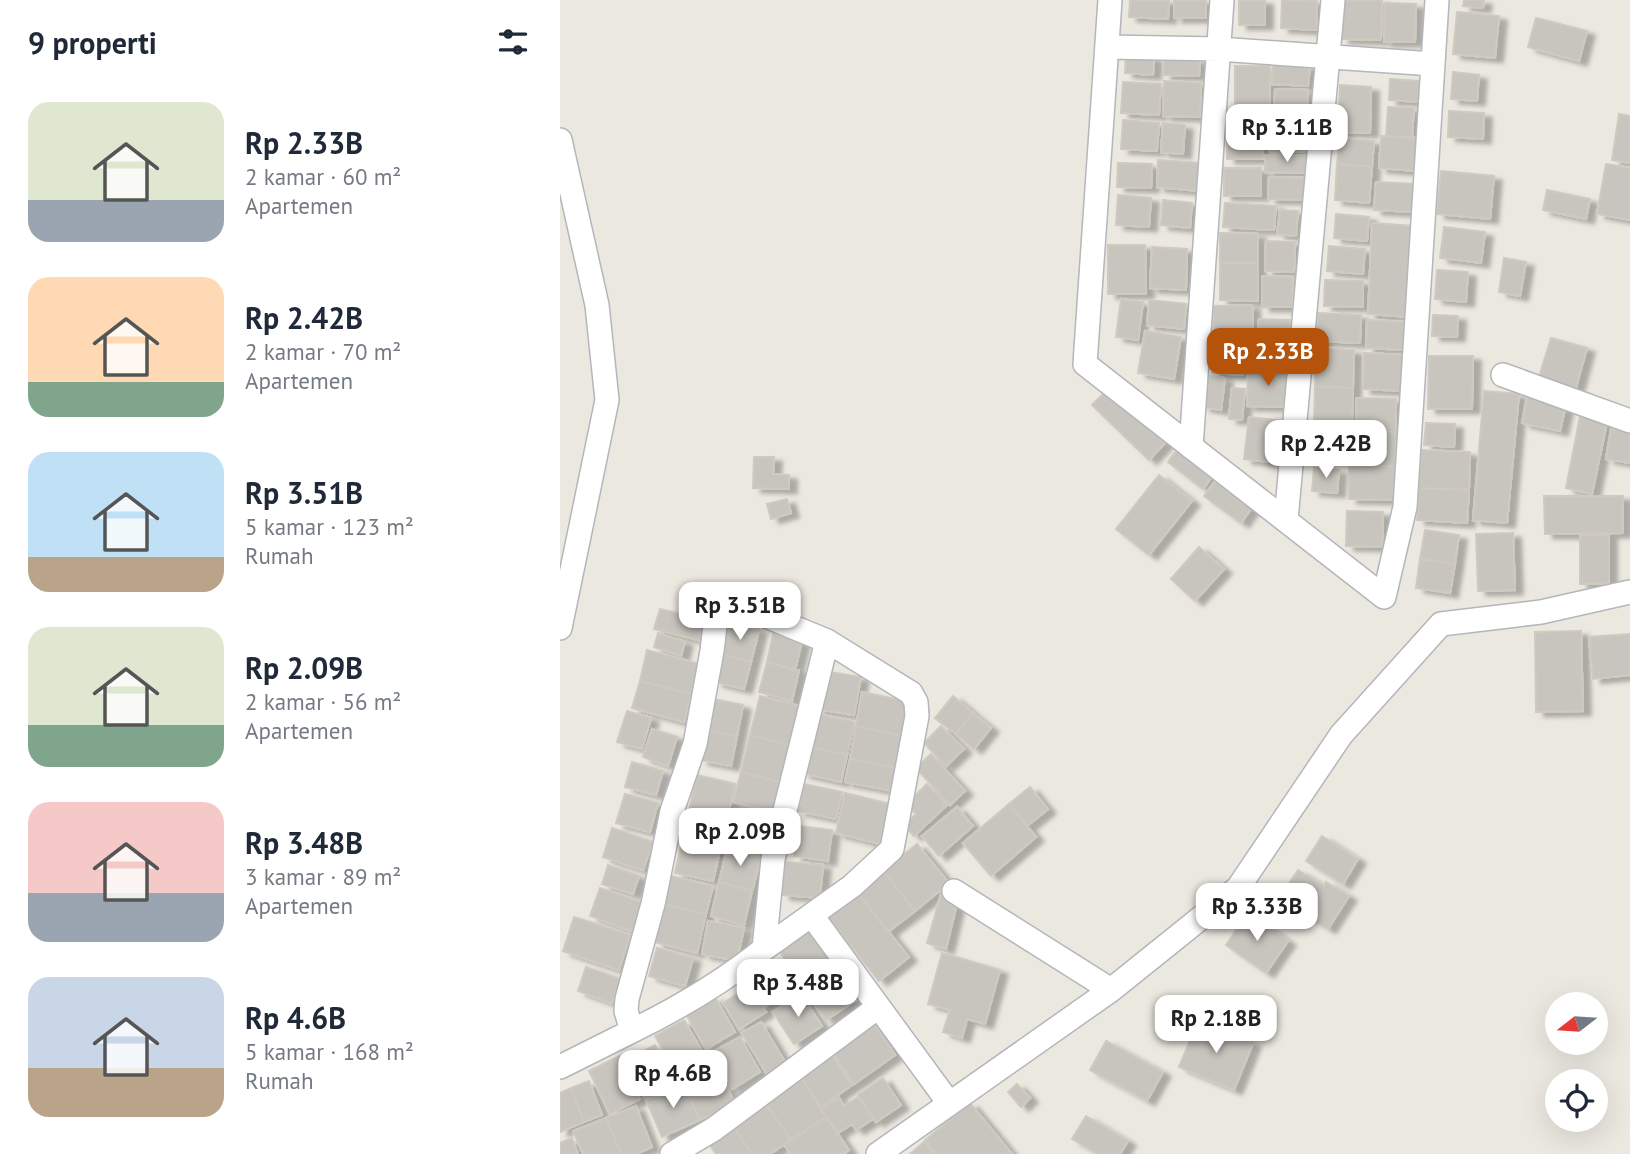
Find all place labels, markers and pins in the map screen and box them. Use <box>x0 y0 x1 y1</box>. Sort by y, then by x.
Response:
pin: Rp 3.11B <box>1215 104 1359 164</box>
pin: Rp 2.33B <box>1196 328 1340 388</box>
pin: Rp 2.42B <box>1254 420 1398 480</box>
pin: Rp 3.51B <box>668 582 812 642</box>
pin: Rp 2.09B <box>668 808 812 868</box>
pin: Rp 3.33B <box>1185 884 1329 943</box>
pin: Rp 3.48B <box>726 960 870 1019</box>
pin: Rp 2.18B <box>1144 996 1288 1055</box>
pin: Rp 4.6B <box>608 1050 738 1110</box>

